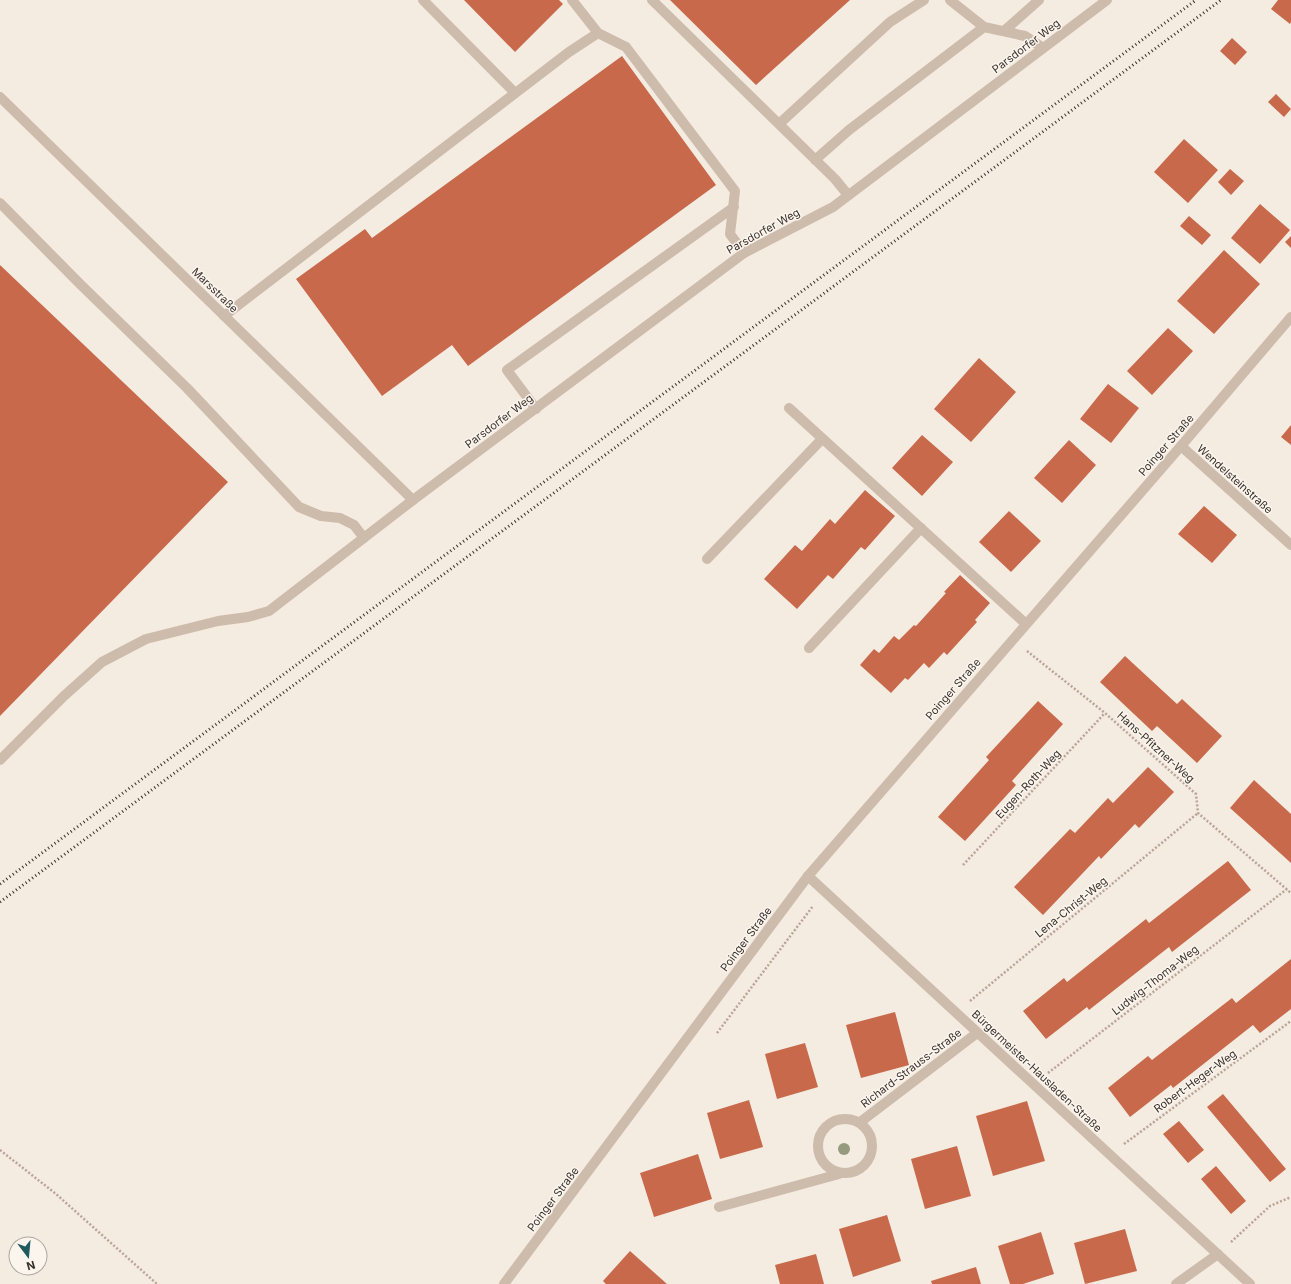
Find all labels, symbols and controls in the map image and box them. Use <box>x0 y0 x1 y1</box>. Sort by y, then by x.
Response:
street label: Parsdorfer Weg <box>989 16 1063 76</box>
street label: Parsdorfer Weg <box>724 205 802 257</box>
street label: Marsstraße <box>189 264 241 316</box>
street label: Parsdorfer Weg <box>462 391 536 451</box>
street label: Poinger Straße <box>1135 411 1197 479</box>
street label: Wendelsteinstraße <box>1194 441 1276 517</box>
street label: Poinger Straße <box>922 655 984 723</box>
street label: Hans-Pfitzner-Weg <box>1114 708 1198 786</box>
street label: Eugen-Roth-Weg <box>992 747 1064 821</box>
street label: Lena-Christ-Weg <box>1032 874 1110 940</box>
street label: Poinger Straße <box>717 904 775 974</box>
street label: Ludwig-Thoma-Weg <box>1109 942 1201 1018</box>
street label: Bürgermeister-Hausladen-Straße <box>969 1007 1105 1135</box>
street label: Richard-Strauss-Straße <box>858 1025 964 1111</box>
street label: Robert-Heger-Weg <box>1151 1046 1239 1116</box>
street label: Poinger Straße <box>524 1164 582 1234</box>
north arrow <box>8 1236 48 1276</box>
text: N <box>25 1258 37 1273</box>

